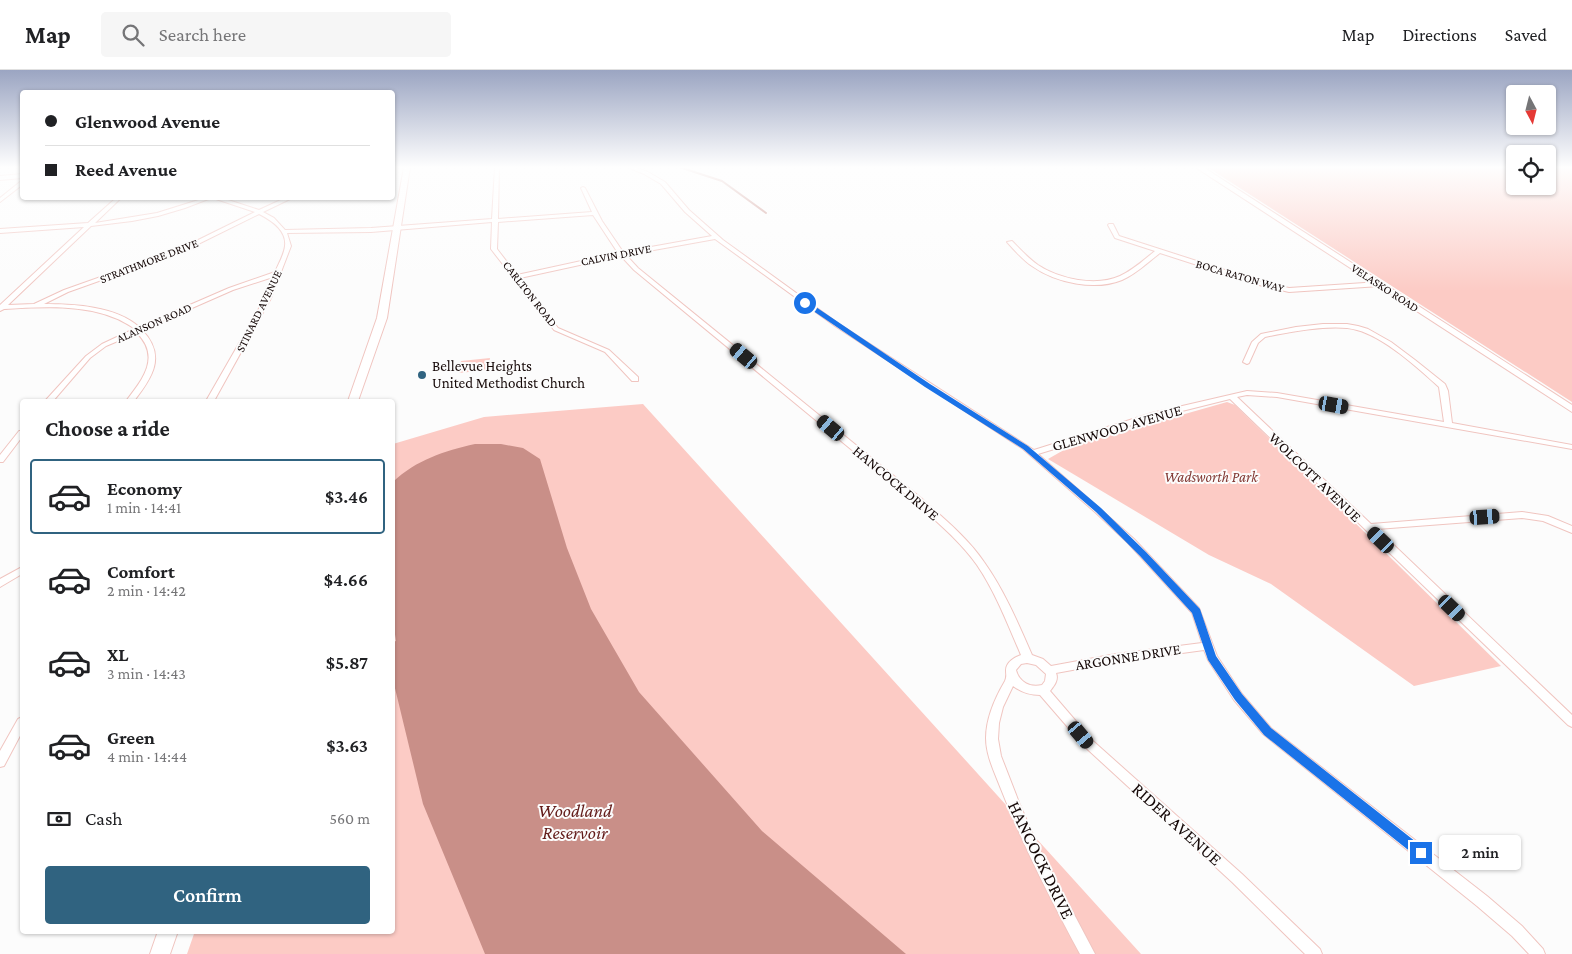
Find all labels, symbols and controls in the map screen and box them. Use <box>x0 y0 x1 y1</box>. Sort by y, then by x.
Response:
search box <box>101 12 451 57</box>
text: Map <box>25 21 71 48</box>
icon: search <box>119 21 147 49</box>
text: Search here <box>159 24 246 45</box>
text: Map <box>1342 25 1374 45</box>
text: Directions <box>1402 25 1477 45</box>
text: Saved <box>1505 25 1547 45</box>
north arrow <box>1506 85 1556 135</box>
map controls <box>1506 85 1556 195</box>
text: Glenwood Avenue <box>75 111 220 132</box>
button: locate <box>1506 145 1556 195</box>
text: Reed Avenue <box>75 159 177 180</box>
street label: STRATHMORE DRIVE <box>98 236 201 286</box>
street label: CALVIN DRIVE <box>580 241 653 269</box>
street label: BOCA RATON WAY <box>1194 257 1286 295</box>
street label: CARLTON ROAD <box>500 258 560 330</box>
street label: VELASKO ROAD <box>1348 261 1422 315</box>
street label: STINARD AVENUE <box>233 267 285 354</box>
route start <box>794 292 816 314</box>
street label: ALANSON ROAD <box>114 300 194 346</box>
car <box>727 341 760 371</box>
place label: Bellevue Heights United Methodist Church <box>432 358 585 391</box>
marker: Bellevue Heights United Methodist Church <box>416 369 428 381</box>
car <box>1317 395 1350 415</box>
street label: GLENWOOD AVENUE <box>1050 402 1184 454</box>
car <box>814 413 847 443</box>
text: Choose a ride <box>45 416 170 441</box>
street label: WOLCOTT AVENUE <box>1266 429 1364 525</box>
street label: HANCOCK DRIVE <box>850 443 942 523</box>
park label: Wadsworth Park <box>1164 469 1259 485</box>
icon: car <box>47 474 92 519</box>
text: Economy <box>107 478 182 499</box>
text: $3.46 <box>325 486 368 507</box>
text: 1 min · 14:41 <box>107 499 181 516</box>
car <box>1469 508 1500 526</box>
car <box>1365 524 1397 556</box>
icon: car <box>47 557 92 602</box>
text: Comfort <box>107 561 175 582</box>
text: $4.66 <box>324 569 368 590</box>
text: 2 min · 14:42 <box>107 582 186 599</box>
car <box>1436 592 1468 624</box>
icon: car <box>47 640 92 685</box>
street label: ARGONNE DRIVE <box>1074 641 1182 673</box>
text: XL <box>107 644 129 665</box>
text: $5.87 <box>326 652 368 673</box>
text: 3 min · 14:43 <box>107 665 186 682</box>
car <box>1065 719 1096 751</box>
icon: car <box>47 723 92 768</box>
text: Green <box>107 727 155 748</box>
text: $3.63 <box>326 735 368 756</box>
text: 4 min · 14:44 <box>107 748 187 765</box>
street label: RIDER AVENUE <box>1128 779 1226 870</box>
street label: HANCOCK DRIVE <box>1004 798 1078 922</box>
water label: Woodland Reservoir <box>538 800 613 843</box>
icon: cash <box>45 805 73 833</box>
text: Cash <box>85 808 123 829</box>
text: 560 m <box>329 810 370 827</box>
callout: 2 min <box>1438 836 1521 870</box>
route end <box>1410 842 1432 864</box>
text: 2 min <box>1461 844 1499 861</box>
button: Confirm <box>45 866 370 924</box>

